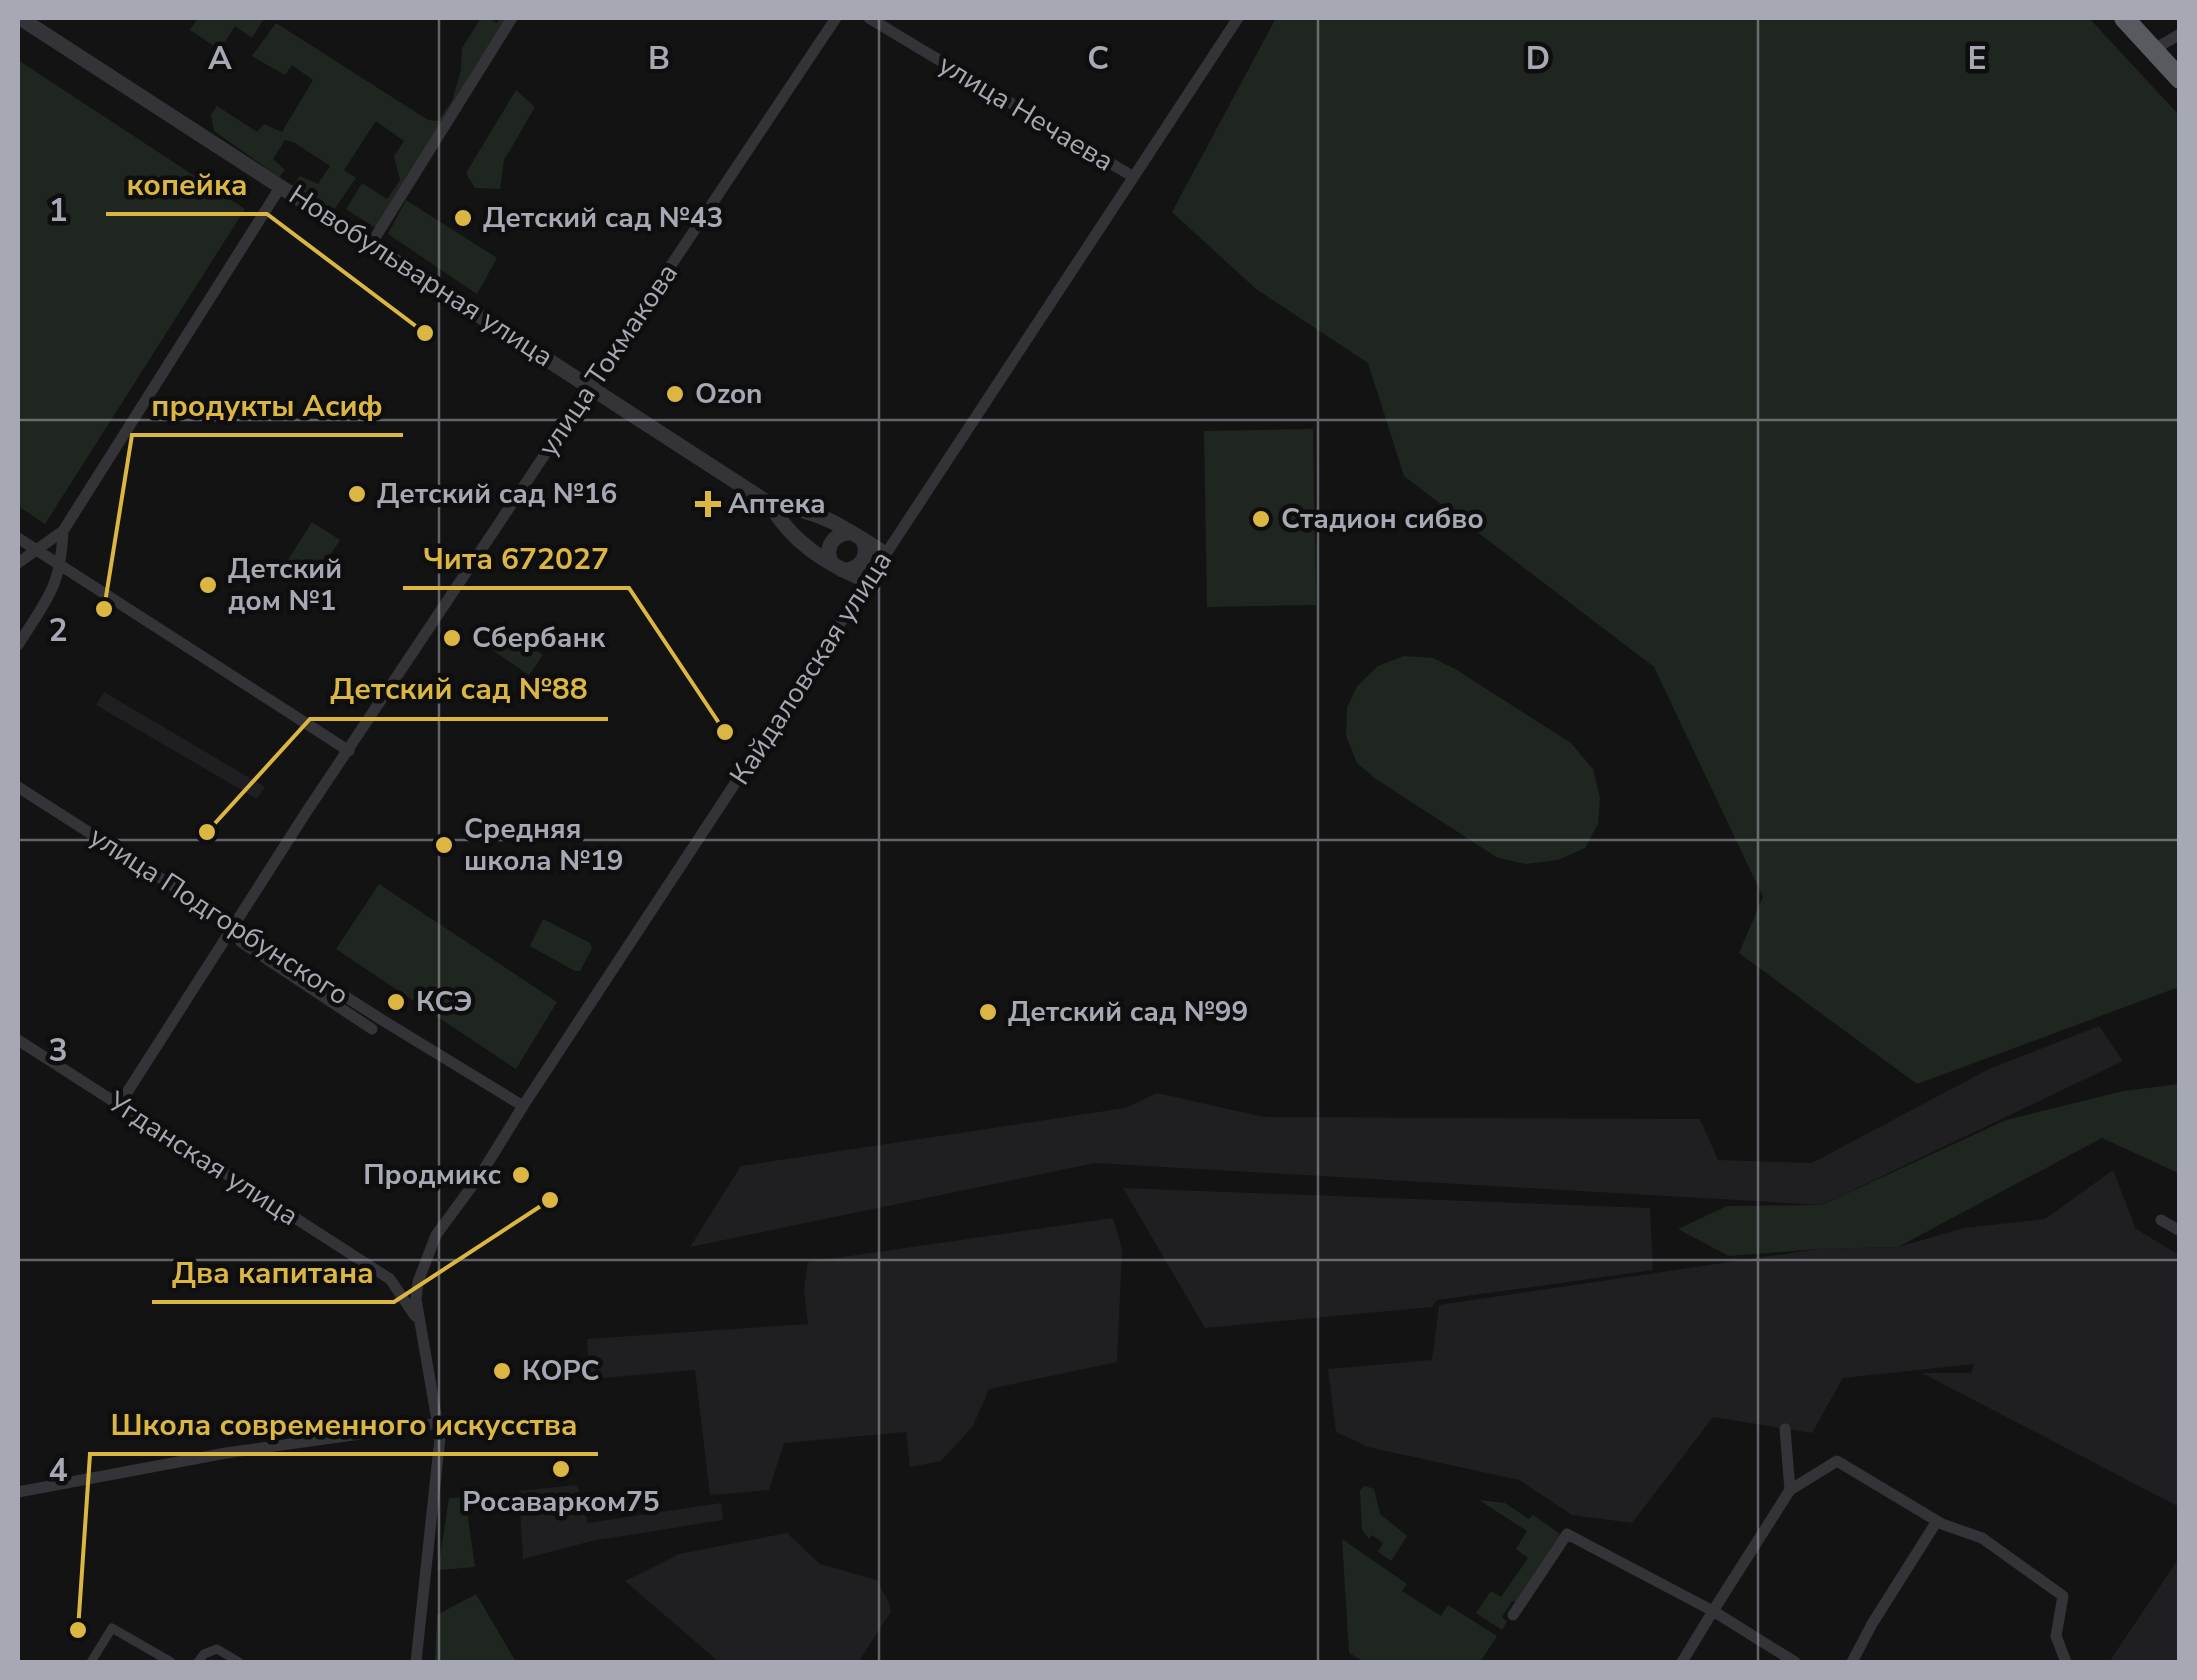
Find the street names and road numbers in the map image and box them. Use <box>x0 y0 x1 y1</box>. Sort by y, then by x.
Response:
street label: улица Нечаева <box>931 46 1121 180</box>
street label: Новобульварная улица <box>282 176 560 376</box>
street label: улица Токмакова <box>529 256 687 464</box>
street label: Кайдаловская улица <box>721 544 901 792</box>
street label: улица Подгорбунского <box>82 818 356 1014</box>
street label: Угданская улица <box>99 1083 306 1235</box>

